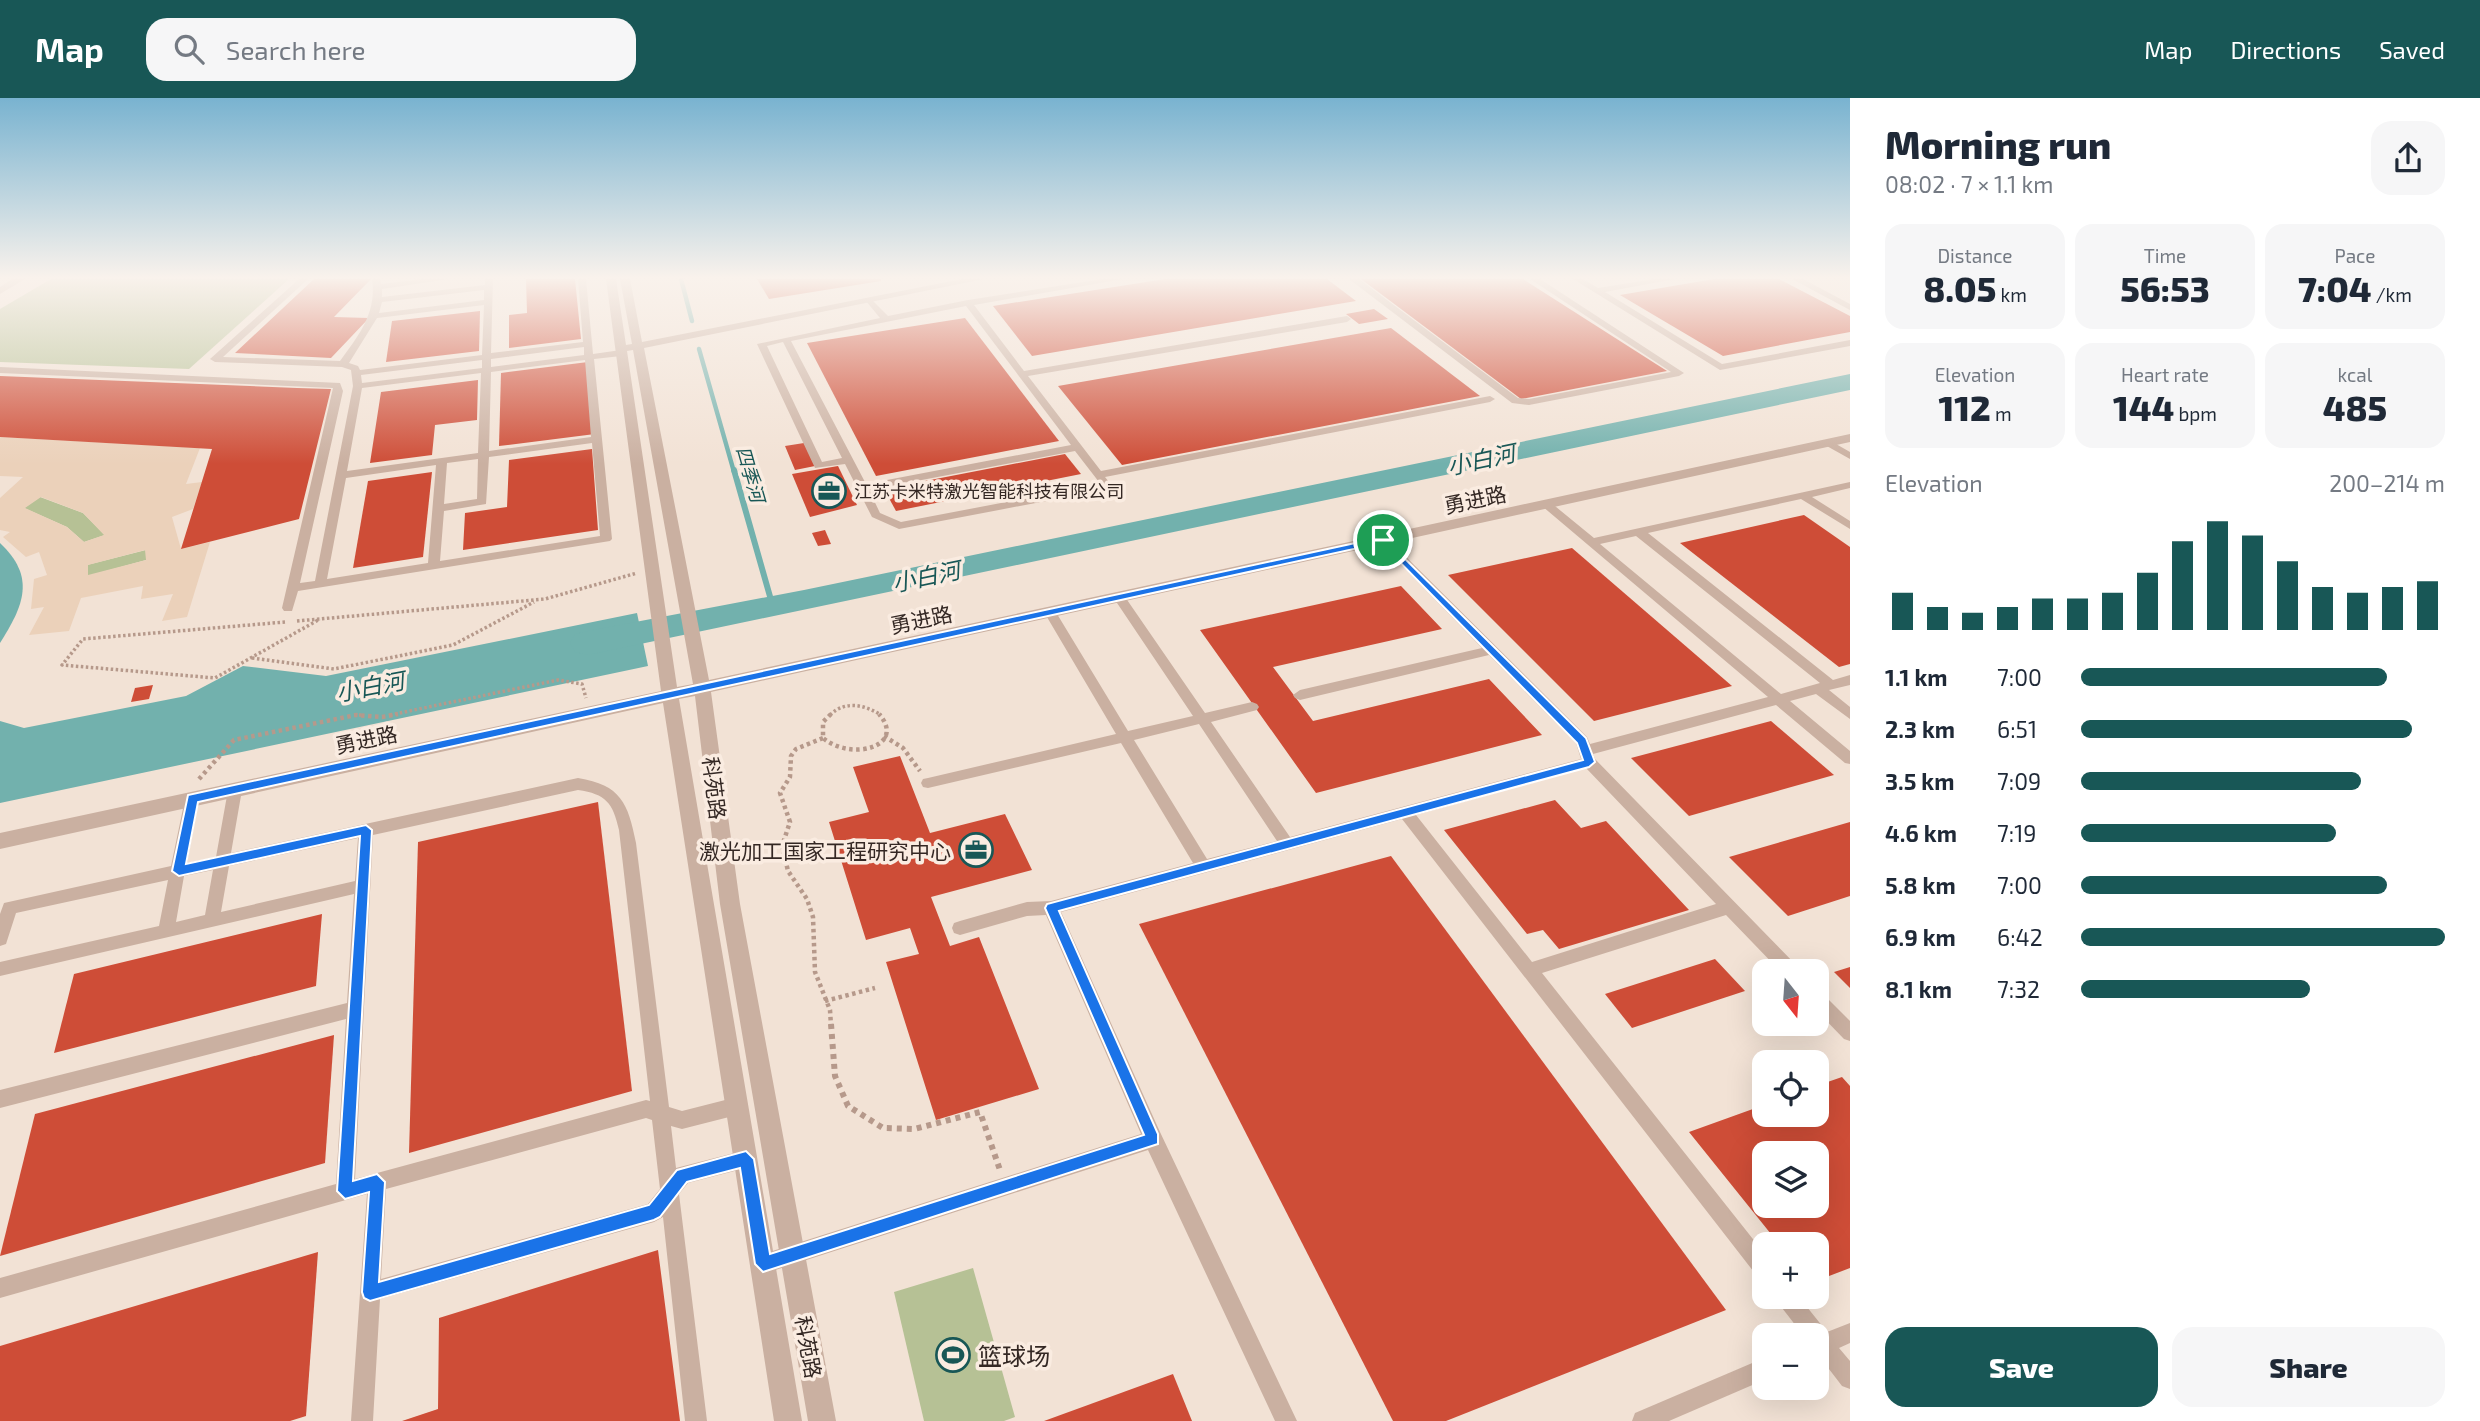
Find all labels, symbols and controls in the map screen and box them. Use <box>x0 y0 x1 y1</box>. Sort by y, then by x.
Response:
search box <box>146 18 636 81</box>
text: Map <box>35 29 104 69</box>
icon: search <box>170 30 208 68</box>
text: Search here <box>226 34 365 65</box>
text: Map <box>2144 35 2192 64</box>
text: Directions <box>2230 35 2341 64</box>
text: Saved <box>2379 35 2445 64</box>
text: Morning run <box>1885 121 2111 167</box>
button: share <box>2371 121 2445 195</box>
text: 08:02 · 7 × 1.1 km <box>1885 170 2053 198</box>
text: Distance <box>1937 244 2013 267</box>
text: Time <box>2144 244 2186 267</box>
text: Pace <box>2335 244 2375 267</box>
text: 8.05 <box>1923 267 1996 309</box>
text: 56:53 <box>2120 267 2210 309</box>
text: 7:04 <box>2298 267 2372 309</box>
text: km <box>1996 283 2027 306</box>
text: /km <box>2372 283 2412 306</box>
text: Elevation <box>1935 363 2015 386</box>
text: Heart rate <box>2121 363 2209 386</box>
text: kcal <box>2338 363 2372 386</box>
text: 112 <box>1938 386 1991 428</box>
text: 144 <box>2113 386 2174 428</box>
text: 485 <box>2323 386 2387 428</box>
text: m <box>1991 402 2012 425</box>
text: bpm <box>2174 402 2217 425</box>
water label: 小白河 <box>1444 437 1522 480</box>
water label: 四季河 <box>732 443 771 508</box>
text: Elevation <box>1885 469 1983 497</box>
text: 200–214 m <box>2329 469 2445 497</box>
office icon: 江苏卡米特激光智能科技有限公司 <box>810 472 848 510</box>
place label: 江苏卡米特激光智能科技有限公司 <box>854 480 1124 502</box>
street label: 勇进路 <box>1442 480 1508 518</box>
pin <box>1353 510 1413 570</box>
icon: arrive <box>1364 521 1402 559</box>
water label: 小白河 <box>889 554 967 597</box>
street label: 勇进路 <box>888 600 954 638</box>
text: 1.1 km <box>1885 663 1948 691</box>
text: 7:00 <box>1997 663 2042 691</box>
water label: 小白河 <box>333 665 410 706</box>
text: 2.3 km <box>1885 715 1955 743</box>
text: 6:51 <box>1997 715 2037 743</box>
street label: 勇进路 <box>333 720 399 758</box>
street label: 科苑路 <box>699 755 731 821</box>
text: 3.5 km <box>1885 767 1954 795</box>
text: 7:09 <box>1997 767 2041 795</box>
text: 4.6 km <box>1885 819 1957 847</box>
text: 7:19 <box>1997 819 2037 847</box>
office icon: 激光加工国家工程研究中心 <box>957 831 995 869</box>
place label: 激光加工国家工程研究中心 <box>699 838 951 863</box>
text: 5.8 km <box>1885 871 1956 899</box>
text: 7:00 <box>1997 871 2042 899</box>
text: 6.9 km <box>1885 923 1956 951</box>
text: 6:42 <box>1997 923 2043 951</box>
north arrow <box>1752 959 1829 1036</box>
map controls <box>1752 959 1829 1400</box>
text: 8.1 km <box>1885 975 1952 1003</box>
text: 7:32 <box>1997 975 2040 1003</box>
button: locate <box>1752 1050 1829 1127</box>
button: layers <box>1752 1141 1829 1218</box>
button: + <box>1752 1232 1829 1309</box>
street label: 科苑路 <box>791 1314 827 1380</box>
button: − <box>1752 1323 1829 1400</box>
button: Save <box>1885 1327 2158 1407</box>
button: Share <box>2172 1327 2445 1407</box>
sports icon: 篮球场 <box>934 1336 972 1374</box>
place label: 篮球场 <box>978 1341 1050 1370</box>

